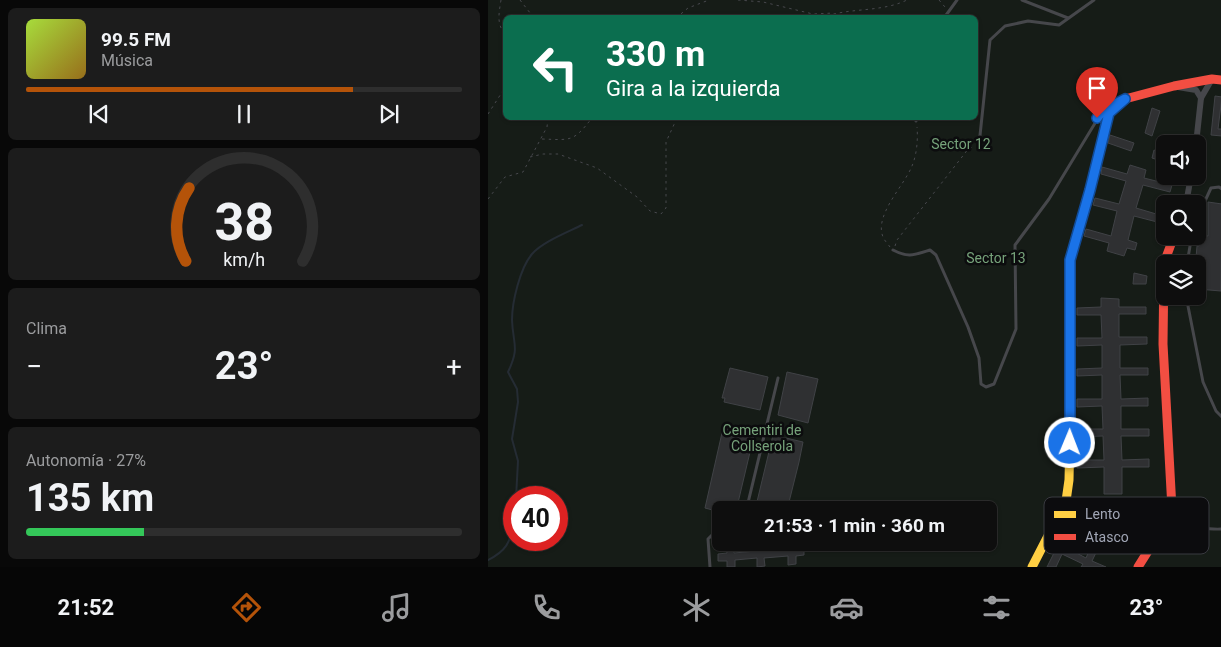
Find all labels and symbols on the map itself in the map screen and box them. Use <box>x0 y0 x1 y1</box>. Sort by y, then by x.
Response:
pin <box>1076 67 1118 118</box>
park label: Sector 12 <box>931 136 991 152</box>
park label: Sector 13 <box>966 250 1026 266</box>
position arrow <box>1043 416 1095 468</box>
park label: Cementiri de Collserola <box>723 422 801 454</box>
speed limit sign: 40 <box>503 486 568 551</box>
legend <box>1044 497 1209 554</box>
text: Lento <box>1085 506 1120 522</box>
text: Atasco <box>1085 529 1129 545</box>

